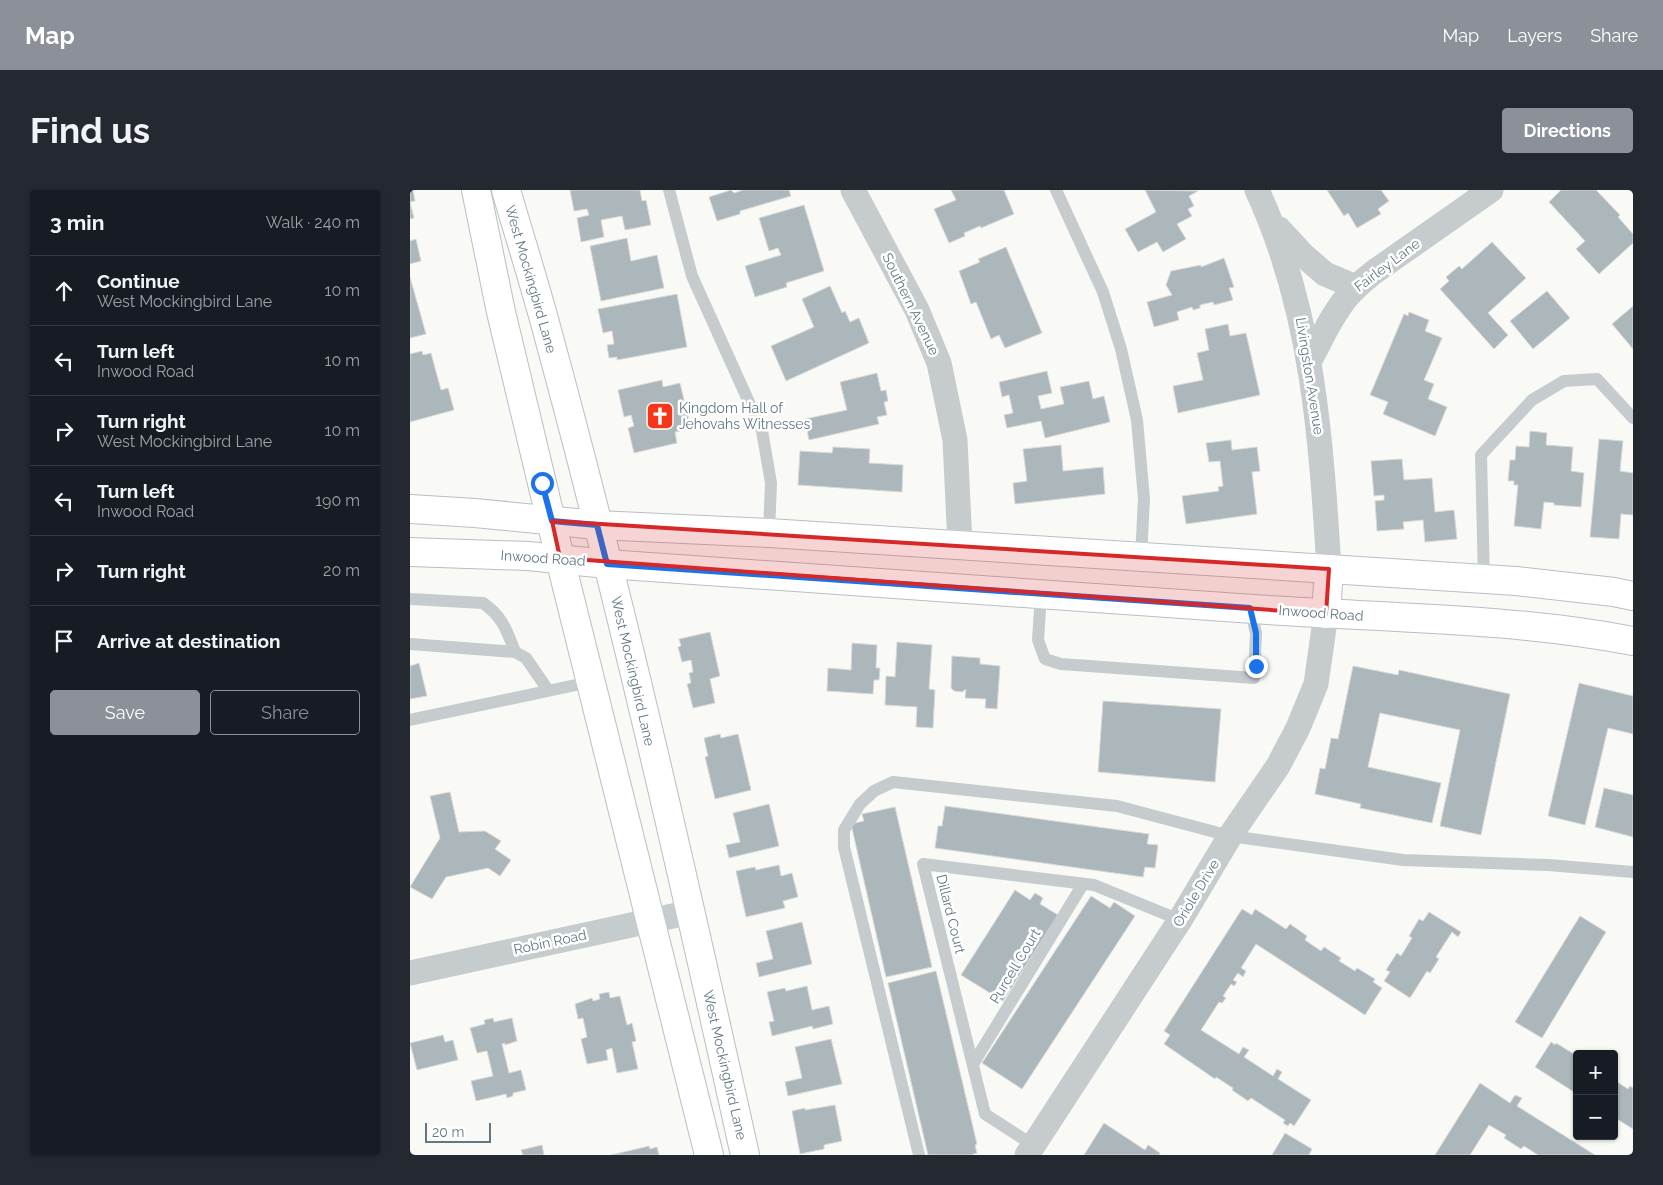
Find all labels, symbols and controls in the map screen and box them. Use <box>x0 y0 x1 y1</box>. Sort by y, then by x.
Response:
text: Map <box>25 21 75 50</box>
text: Map <box>1443 25 1479 46</box>
text: Layers <box>1507 25 1562 46</box>
text: Share <box>1590 25 1638 46</box>
button: Directions <box>1502 108 1633 153</box>
text: Find us <box>30 110 150 151</box>
street label: West Mockingbird Lane <box>502 203 560 355</box>
text: 3 min <box>50 210 104 235</box>
text: Walk · 240 m <box>266 213 360 232</box>
street label: Fairley Lane <box>1351 235 1423 295</box>
street label: Southern Avenue <box>879 250 943 358</box>
text: Continue <box>97 270 180 292</box>
icon: ahead <box>50 277 78 305</box>
text: 10 m <box>325 281 360 300</box>
text: West Mockingbird Lane <box>97 292 272 311</box>
street label: Livingston Avenue <box>1293 316 1327 436</box>
text: Turn left <box>97 340 174 362</box>
icon: left <box>50 347 78 375</box>
text: 10 m <box>325 351 360 370</box>
text: Inwood Road <box>97 362 194 381</box>
place label: Kingdom Hall of Jehovahs Witnesses <box>679 400 810 432</box>
church icon: Kingdom Hall of Jehovahs Witnesses <box>645 401 675 431</box>
text: Turn right <box>97 410 186 432</box>
icon: right <box>50 417 78 445</box>
text: 10 m <box>325 421 360 440</box>
text: West Mockingbird Lane <box>97 432 272 451</box>
route start <box>531 472 554 495</box>
text: Turn left <box>97 480 174 502</box>
icon: left <box>50 487 78 515</box>
text: 190 m <box>315 491 360 510</box>
text: Inwood Road <box>97 502 194 521</box>
street label: Inwood Road <box>500 547 586 569</box>
icon: right <box>50 557 78 585</box>
text: Turn right <box>97 560 186 582</box>
text: 20 m <box>323 561 360 580</box>
street label: West Mockingbird Lane <box>608 595 658 747</box>
street label: Inwood Road <box>1278 602 1364 624</box>
icon: arrive <box>50 627 78 655</box>
text: Arrive at destination <box>97 630 281 652</box>
route end <box>1245 655 1268 678</box>
button: Save <box>50 690 200 735</box>
button: Share <box>210 690 360 735</box>
street label: Oriole Drive <box>1170 856 1222 930</box>
street label: Dillard Court <box>933 873 969 956</box>
street label: Robin Road <box>512 926 588 958</box>
street label: Purcell Court <box>986 926 1044 1006</box>
street label: West Mockingbird Lane <box>700 989 750 1141</box>
map controls <box>1573 1050 1618 1140</box>
button: + <box>1573 1050 1618 1095</box>
button: − <box>1573 1095 1618 1140</box>
scale bar <box>425 1120 491 1143</box>
text: 20 m <box>432 1124 464 1140</box>

